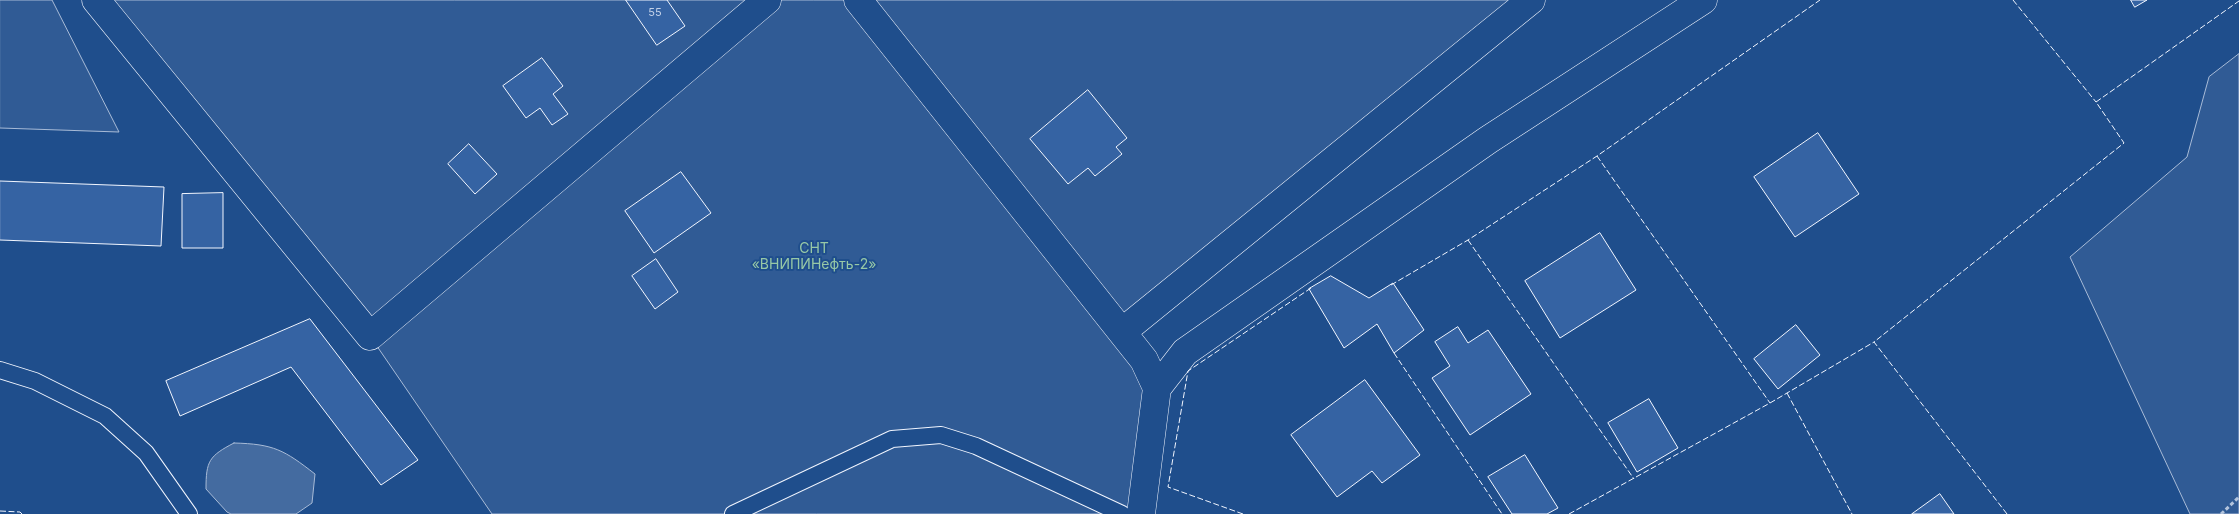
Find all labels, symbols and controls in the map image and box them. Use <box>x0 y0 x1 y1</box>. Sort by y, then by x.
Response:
house number: 55 <box>648 6 662 20</box>
park label: СНТ «ВНИПИНефть-2» <box>752 241 876 274</box>

